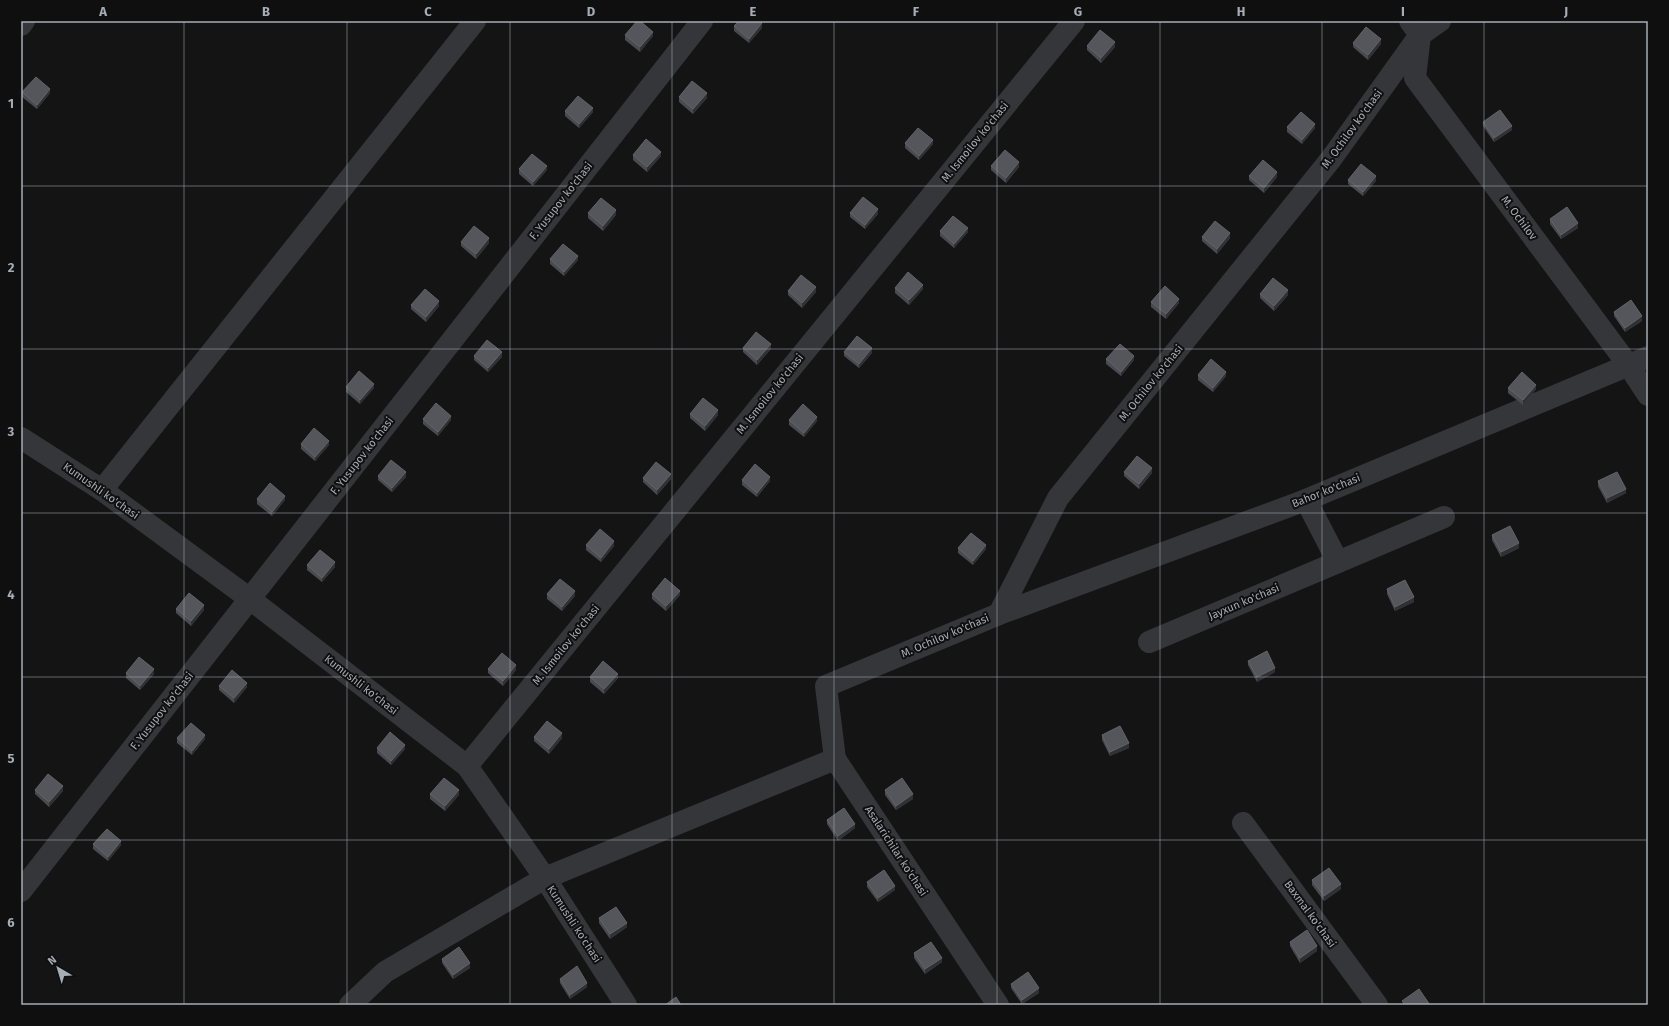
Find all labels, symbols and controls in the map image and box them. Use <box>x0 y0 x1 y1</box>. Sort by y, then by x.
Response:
text: A <box>98 4 107 19</box>
text: B <box>262 4 270 19</box>
text: C <box>424 4 432 19</box>
text: D <box>587 4 596 19</box>
text: E <box>750 4 757 19</box>
text: F <box>913 4 920 19</box>
text: G <box>1074 4 1082 19</box>
text: H <box>1237 4 1245 19</box>
text: I <box>1401 4 1405 19</box>
text: J <box>1563 4 1568 19</box>
street label: M. Ochilov ko'chasi <box>1319 87 1385 171</box>
text: 1 <box>8 96 14 111</box>
street label: M. Ismoilov ko'chasi <box>939 99 1011 185</box>
street label: F. Yusupov ko'chasi <box>527 160 595 242</box>
street label: M. Ochilov <box>1498 194 1540 243</box>
text: 2 <box>8 260 15 275</box>
street label: M. Ochilov ko'chasi <box>1116 342 1186 424</box>
street label: M. Ismoilov ko'chasi <box>734 351 806 437</box>
street label: F. Yusupov ko'chasi <box>328 415 396 497</box>
text: 3 <box>7 424 15 439</box>
street label: Kumushli ko'chasi <box>61 460 141 522</box>
street label: Bahor ko'chasi <box>1290 471 1362 511</box>
street label: Jayxun ko'chasi <box>1207 581 1281 623</box>
text: 4 <box>7 587 15 602</box>
street label: M. Ismoilov ko'chasi <box>530 602 602 688</box>
street label: M. Ochilov ko'chasi <box>899 612 991 660</box>
street label: Kumushli ko'chasi <box>322 652 400 718</box>
street label: F. Yusupov ko'chasi <box>128 670 196 752</box>
text: 5 <box>8 751 15 766</box>
street label: Asalarichilar ko'chasi <box>862 804 930 898</box>
street label: Baxmal ko'chasi <box>1281 878 1339 950</box>
street label: Kumushli ko'chasi <box>544 883 604 965</box>
text: 6 <box>7 915 15 930</box>
north arrow <box>38 948 78 988</box>
text: N <box>45 953 59 968</box>

